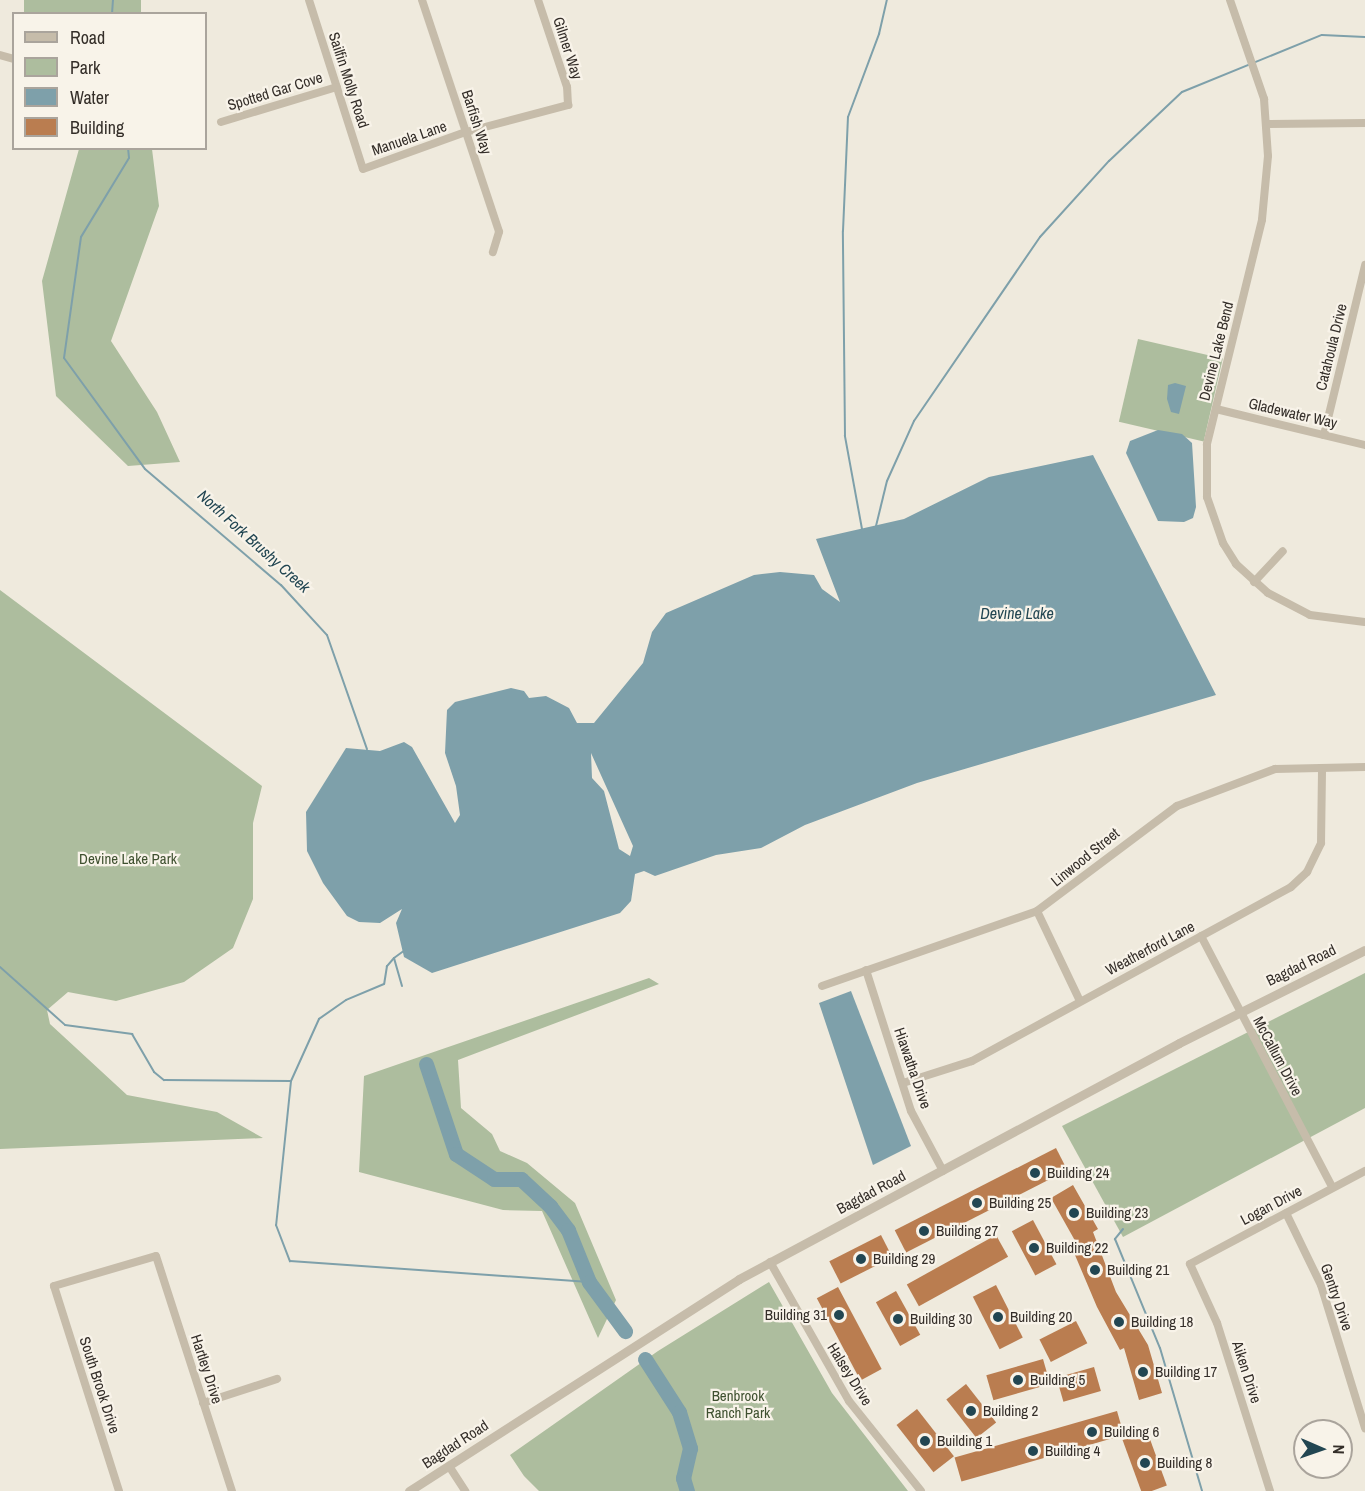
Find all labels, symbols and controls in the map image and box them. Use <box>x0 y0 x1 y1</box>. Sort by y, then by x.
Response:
legend <box>12 12 207 150</box>
street label: Gilmer Way <box>549 15 587 81</box>
text: Road <box>70 25 105 50</box>
street label: Sailfin Molly Road <box>325 30 373 130</box>
text: Park <box>70 55 100 80</box>
street label: Spotted Gar Cove <box>225 68 325 114</box>
text: Water <box>70 85 109 110</box>
street label: Barfish Way <box>458 88 496 156</box>
text: Building <box>70 115 124 140</box>
street label: Manuela Lane <box>369 117 449 159</box>
street label: Devine Lake Bend <box>1195 300 1237 402</box>
street label: Catahoula Drive <box>1312 302 1350 392</box>
street label: Gladewater Way <box>1247 394 1339 432</box>
water label: North Fork Brushy Creek <box>194 485 314 597</box>
water label: Devine Lake <box>980 603 1054 623</box>
street label: Linwood Street <box>1047 824 1123 890</box>
park label: Devine Lake Park <box>79 850 177 868</box>
street label: Weatherford Lane <box>1102 917 1198 979</box>
street label: Bagdad Road <box>1263 940 1339 990</box>
street label: McCallum Drive <box>1250 1013 1306 1099</box>
street label: Hiawatha Drive <box>891 1025 935 1111</box>
place label: Building 24 <box>1047 1164 1109 1182</box>
street label: Bagdad Road <box>834 1166 908 1218</box>
marker: Building 24 <box>1028 1166 1042 1180</box>
street label: Logan Drive <box>1237 1181 1305 1229</box>
place label: Building 25 <box>989 1194 1051 1212</box>
marker: Building 25 <box>970 1196 984 1210</box>
place label: Building 23 <box>1086 1204 1148 1222</box>
marker: Building 23 <box>1067 1206 1081 1220</box>
place label: Building 27 <box>936 1222 998 1240</box>
marker: Building 27 <box>917 1224 931 1238</box>
place label: Building 22 <box>1046 1239 1108 1257</box>
marker: Building 22 <box>1027 1241 1041 1255</box>
place label: Building 29 <box>873 1250 935 1268</box>
marker: Building 29 <box>854 1252 868 1266</box>
place label: Building 21 <box>1107 1261 1169 1279</box>
street label: Gentry Drive <box>1317 1261 1357 1333</box>
marker: Building 21 <box>1088 1263 1102 1277</box>
place label: Building 31 <box>765 1306 827 1324</box>
marker: Building 31 <box>832 1308 846 1322</box>
place label: Building 20 <box>1010 1308 1072 1326</box>
place label: Building 30 <box>910 1310 972 1328</box>
marker: Building 20 <box>991 1310 1005 1324</box>
marker: Building 30 <box>891 1312 905 1326</box>
place label: Building 18 <box>1131 1313 1193 1331</box>
marker: Building 18 <box>1112 1315 1126 1329</box>
street label: Hartley Drive <box>187 1332 227 1406</box>
street label: South Brook Drive <box>76 1334 124 1436</box>
street label: Halsey Drive <box>824 1339 876 1409</box>
street label: Aiken Drive <box>1229 1339 1265 1405</box>
place label: Building 17 <box>1155 1363 1217 1381</box>
marker: Building 17 <box>1136 1365 1150 1379</box>
place label: Building 5 <box>1030 1371 1085 1389</box>
marker: Building 5 <box>1011 1373 1025 1387</box>
park label: Benbrook Ranch Park <box>706 1386 770 1421</box>
place label: Building 2 <box>983 1402 1038 1420</box>
marker: Building 2 <box>964 1404 978 1418</box>
street label: Bagdad Road <box>419 1416 491 1472</box>
north arrow <box>1293 1419 1353 1479</box>
place label: Building 6 <box>1104 1423 1159 1441</box>
marker: Building 6 <box>1085 1425 1099 1439</box>
place label: Building 1 <box>937 1432 992 1450</box>
marker: Building 1 <box>918 1434 932 1448</box>
place label: Building 4 <box>1045 1442 1100 1460</box>
marker: Building 4 <box>1026 1444 1040 1458</box>
text: N <box>1328 1444 1350 1455</box>
place label: Building 8 <box>1157 1454 1212 1472</box>
marker: Building 8 <box>1138 1456 1152 1470</box>

